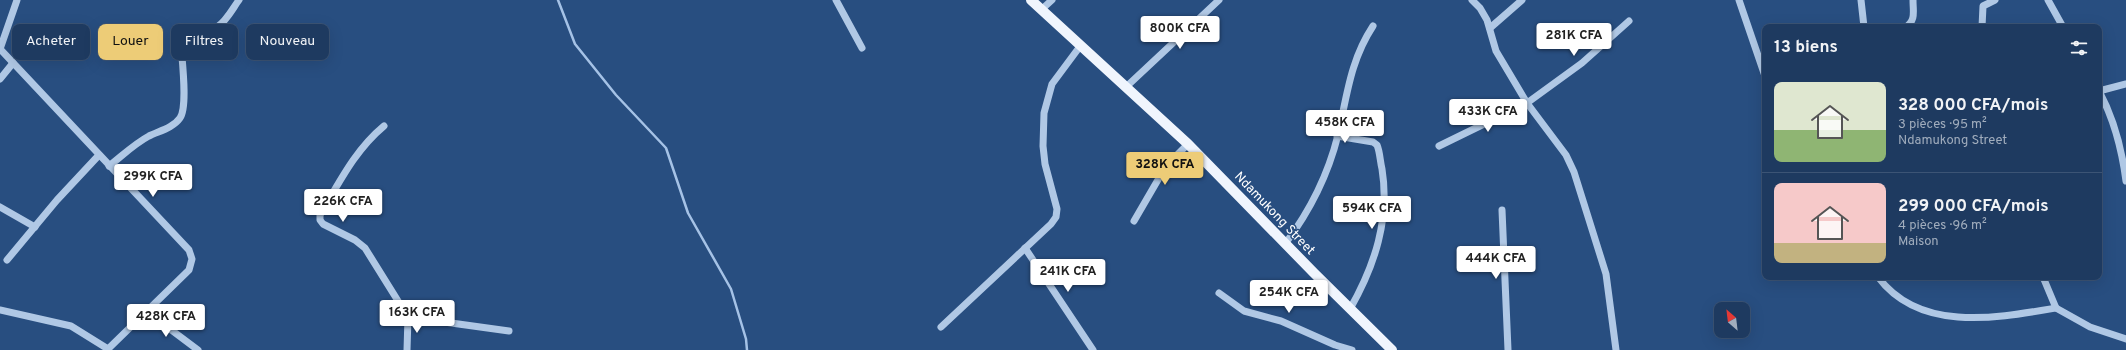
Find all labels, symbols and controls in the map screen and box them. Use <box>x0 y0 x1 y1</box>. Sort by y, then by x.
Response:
pin: 800K CFA <box>1139 16 1221 50</box>
text: 800K CFA <box>1150 21 1210 37</box>
pin: 281K CFA <box>1533 23 1615 57</box>
chip: Acheter <box>12 24 90 60</box>
chip: Louer <box>98 24 163 60</box>
chip: Filtres <box>171 24 238 60</box>
chip: Nouveau <box>246 24 329 60</box>
text: 281K CFA <box>1545 28 1603 44</box>
text: 13 biens <box>1774 37 1838 59</box>
icon: filters <box>2068 37 2090 59</box>
text: 328 000 CFA/mois <box>1898 95 2048 117</box>
icon: home <box>1806 98 1854 146</box>
pin: 433K CFA <box>1447 99 1529 133</box>
text: 433K CFA <box>1458 104 1518 120</box>
pin: 458K CFA <box>1304 110 1386 144</box>
text: 458K CFA <box>1315 115 1375 131</box>
text: 3 pièces · 95 m² <box>1898 117 1987 133</box>
text: Ndamukong Street <box>1898 133 2007 149</box>
pin: 328K CFA <box>1124 152 1206 186</box>
text: 328K CFA <box>1135 157 1195 173</box>
pin: 299K CFA <box>112 164 194 198</box>
text: 299K CFA <box>123 169 183 185</box>
street label: Ndamukong Street <box>1230 169 1318 259</box>
pin: 226K CFA <box>302 189 384 223</box>
text: 226K CFA <box>313 194 373 210</box>
pin: 594K CFA <box>1331 196 1413 230</box>
text: 299 000 CFA/mois <box>1898 196 2049 218</box>
icon: home <box>1806 199 1854 247</box>
text: 594K CFA <box>1342 201 1402 217</box>
text: 4 pièces · 96 m² <box>1898 218 1987 234</box>
text: Maison <box>1898 234 1939 250</box>
pin: 444K CFA <box>1455 246 1537 280</box>
text: 444K CFA <box>1466 251 1526 267</box>
pin: 241K CFA <box>1027 259 1109 293</box>
text: 241K CFA <box>1039 264 1097 280</box>
pin: 254K CFA <box>1248 280 1330 314</box>
text: 254K CFA <box>1259 285 1319 301</box>
pin: 163K CFA <box>376 300 458 334</box>
north arrow <box>1714 302 1750 338</box>
map controls <box>1714 302 1750 338</box>
pin: 428K CFA <box>125 304 207 338</box>
text: 163K CFA <box>389 305 445 321</box>
text: 428K CFA <box>136 309 196 325</box>

